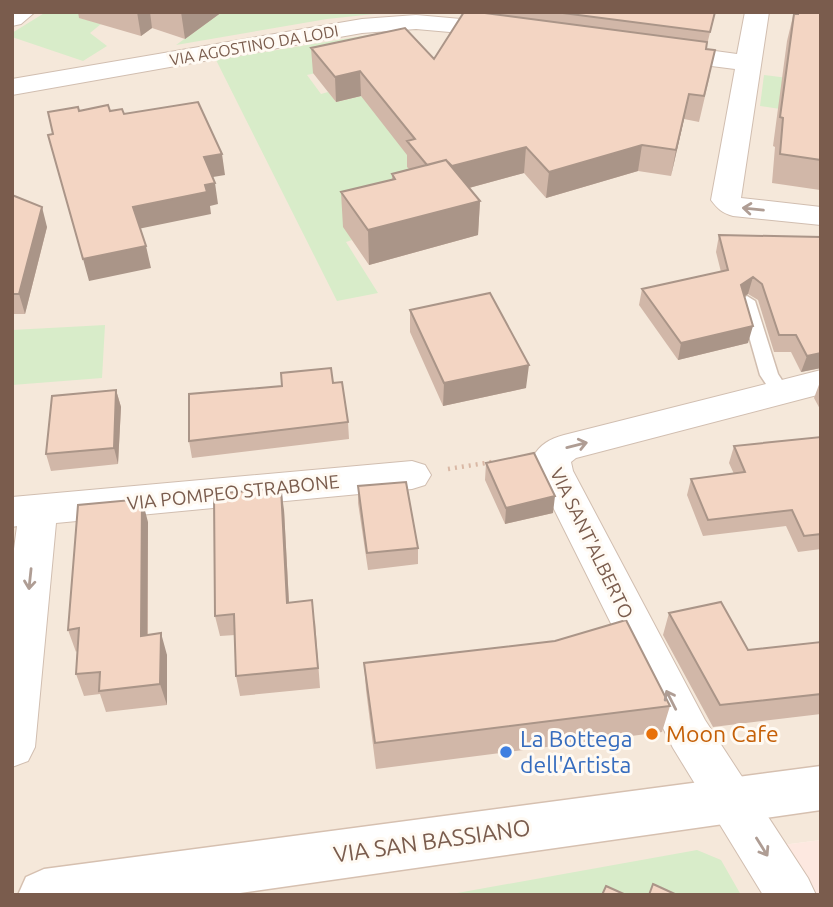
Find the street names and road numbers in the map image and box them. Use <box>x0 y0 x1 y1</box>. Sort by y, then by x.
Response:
street label: VIA AGOSTINO DA LODI <box>168 21 340 69</box>
street label: VIA SANT'ALBERTO <box>546 464 638 622</box>
street label: VIA POMPEO STRABONE <box>126 470 340 514</box>
street label: VIA SAN BASSIANO <box>332 814 532 867</box>

